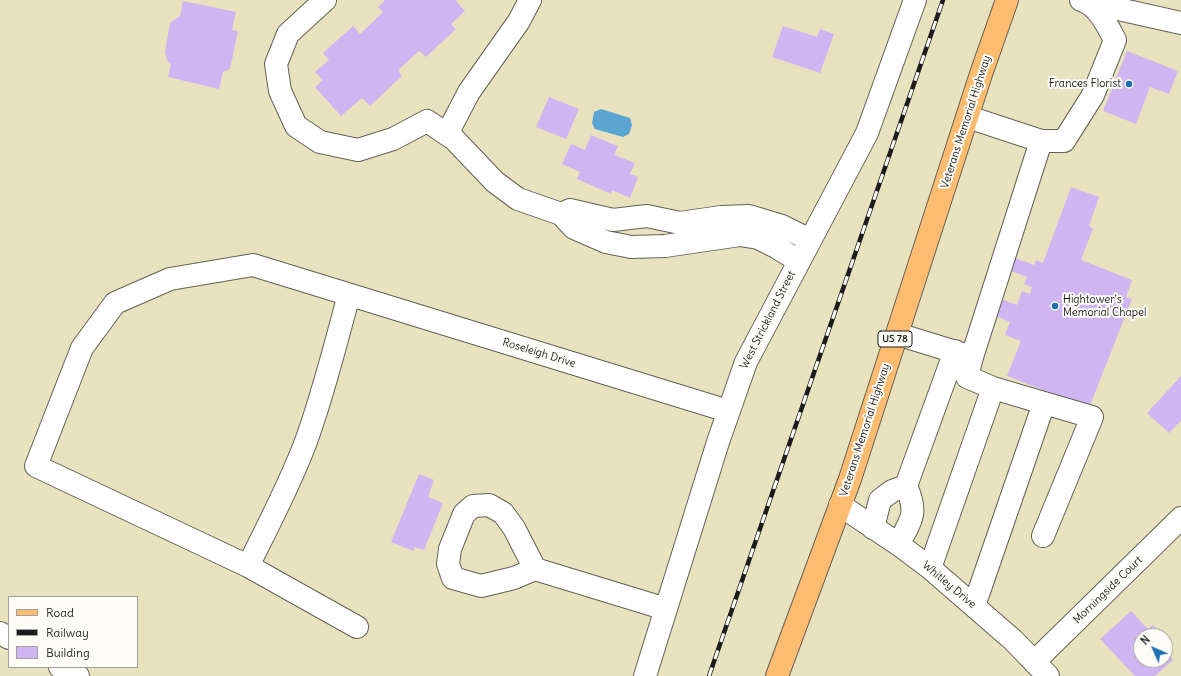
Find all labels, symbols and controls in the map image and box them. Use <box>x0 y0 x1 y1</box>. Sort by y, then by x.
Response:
street label: Veterans Memorial Highway <box>938 54 994 190</box>
place label: Frances Florist <box>1049 77 1121 91</box>
marker: Frances Florist <box>1124 79 1134 89</box>
street label: West Strickland Street <box>738 269 798 371</box>
place label: Hightower's Memorial Chapel <box>1063 293 1146 319</box>
marker: Hightower's Memorial Chapel <box>1050 301 1060 311</box>
road number: US 78 <box>878 331 912 347</box>
street label: Roseleigh Drive <box>501 336 577 370</box>
street label: Veterans Memorial Highway <box>837 362 893 498</box>
street label: Morningside Court <box>1071 554 1145 626</box>
street label: Whitley Drive <box>920 559 978 611</box>
legend <box>8 596 138 668</box>
text: Road <box>46 605 74 620</box>
text: Railway <box>46 625 89 640</box>
north arrow <box>1133 628 1173 668</box>
text: N <box>1138 633 1153 648</box>
text: Building <box>46 645 90 660</box>

